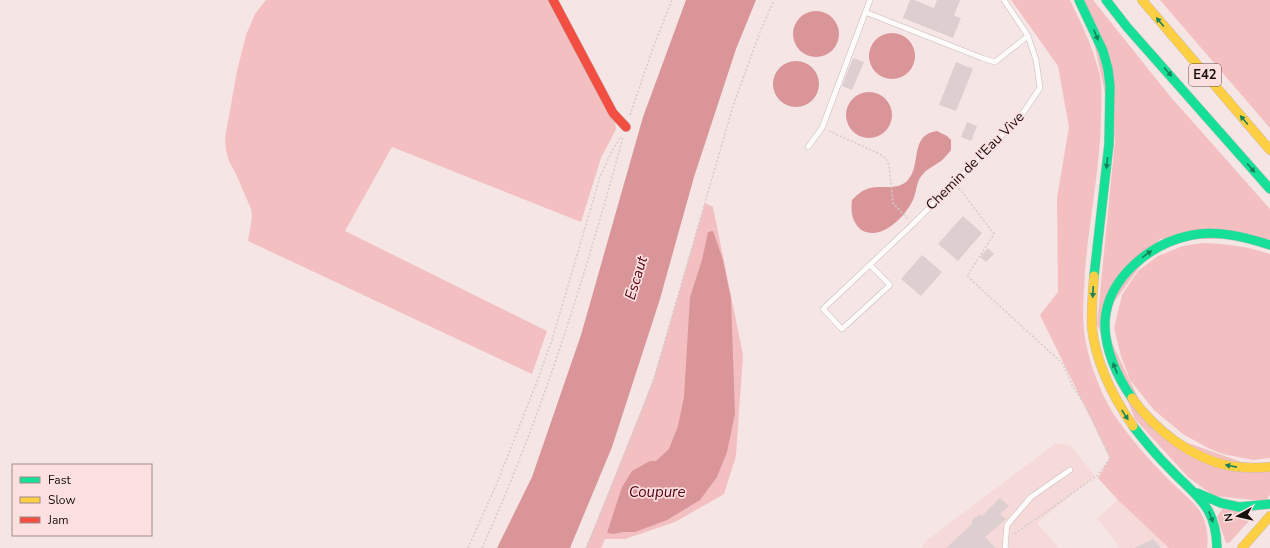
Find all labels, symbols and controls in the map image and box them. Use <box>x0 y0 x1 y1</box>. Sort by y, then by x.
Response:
one-way arrow <box>1155 16 1164 27</box>
one-way arrow <box>1093 30 1099 42</box>
road number: E42 <box>1189 64 1221 86</box>
one-way arrow <box>1163 67 1172 77</box>
street label: Chemin de l'Eau Vive <box>922 108 1028 214</box>
one-way arrow <box>1240 115 1249 126</box>
one-way arrow <box>1104 156 1110 169</box>
one-way arrow <box>1247 163 1256 174</box>
one-way arrow <box>1141 250 1152 258</box>
water label: Escaut <box>620 253 652 302</box>
one-way arrow <box>1090 286 1097 298</box>
one-way arrow <box>1111 362 1117 374</box>
one-way arrow <box>1121 410 1129 420</box>
one-way arrow <box>1225 462 1237 468</box>
legend <box>12 464 152 536</box>
text: Fast <box>48 472 71 488</box>
water label: Coupure <box>629 482 685 502</box>
text: Slow <box>48 492 76 508</box>
north arrow <box>1218 496 1258 536</box>
one-way arrow <box>1209 511 1215 523</box>
text: Jam <box>47 512 69 528</box>
text: N <box>1221 512 1237 522</box>

